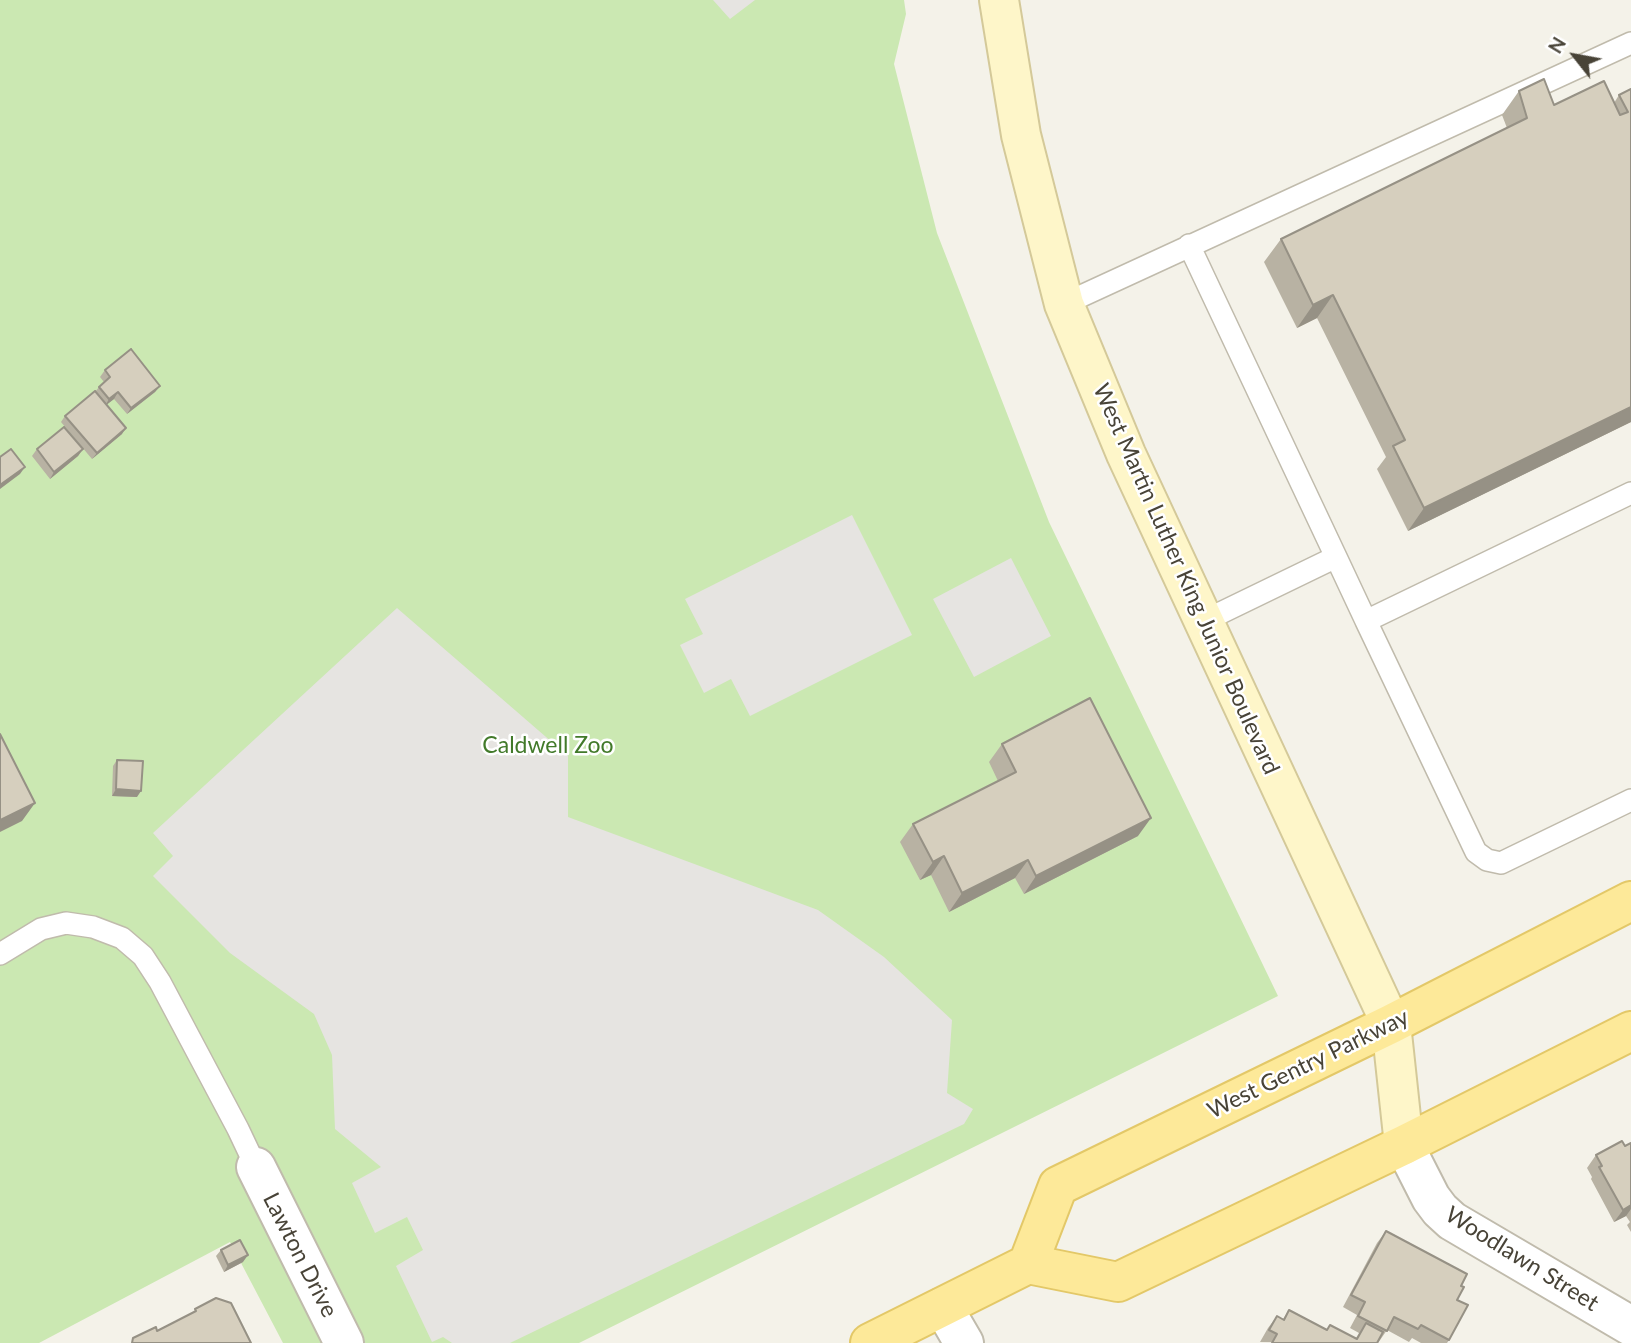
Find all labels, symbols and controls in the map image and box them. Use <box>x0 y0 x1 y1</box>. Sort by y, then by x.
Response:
north arrow <box>1540 21 1610 91</box>
text: N <box>1543 33 1570 57</box>
street label: West Martin Luther King Junior Boulevard <box>1087 379 1285 779</box>
park label: Caldwell Zoo <box>482 732 614 760</box>
street label: West Gentry Parkway <box>1203 1003 1413 1125</box>
street label: Lawton Drive <box>257 1188 343 1322</box>
street label: Woodlawn Street <box>1440 1201 1604 1317</box>

